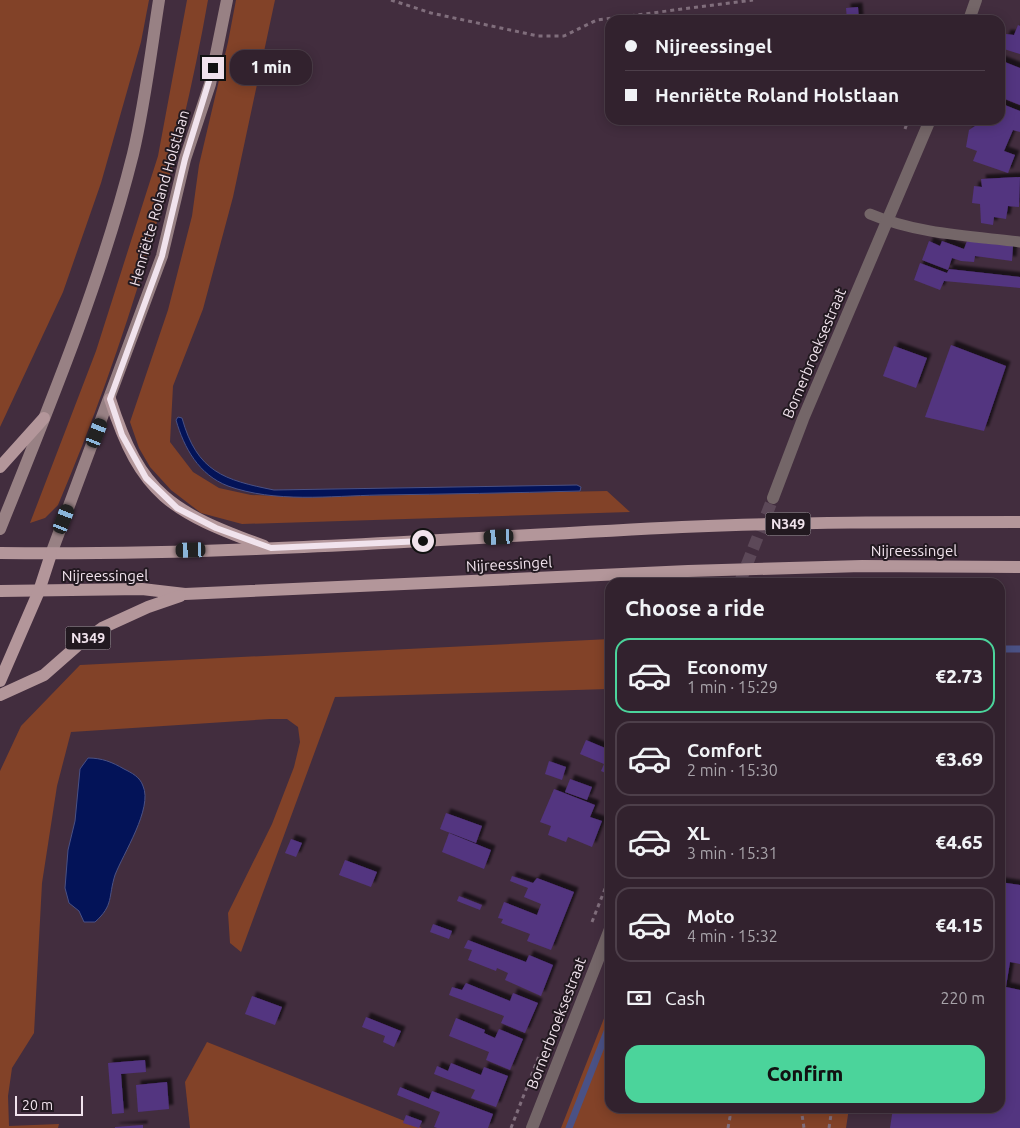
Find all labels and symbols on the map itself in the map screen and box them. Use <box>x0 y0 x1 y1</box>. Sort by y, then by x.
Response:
callout: 1 min <box>230 50 313 86</box>
route end <box>202 57 224 79</box>
street label: Henriëtte Roland Holstlaan <box>126 108 192 288</box>
street label: Bornerbroeksestraat <box>779 285 849 421</box>
car <box>84 416 109 450</box>
car <box>51 502 76 536</box>
road number: N349 <box>766 512 810 536</box>
car <box>483 529 514 545</box>
route start <box>412 530 434 552</box>
car <box>175 542 206 558</box>
street label: Nijreessingel <box>871 542 957 559</box>
street label: Nijreessingel <box>465 553 553 575</box>
street label: Nijreessingel <box>62 567 148 584</box>
road number: N349 <box>66 626 110 650</box>
street label: Bornerbroeksestraat <box>523 955 589 1091</box>
scale bar <box>15 1093 82 1116</box>

